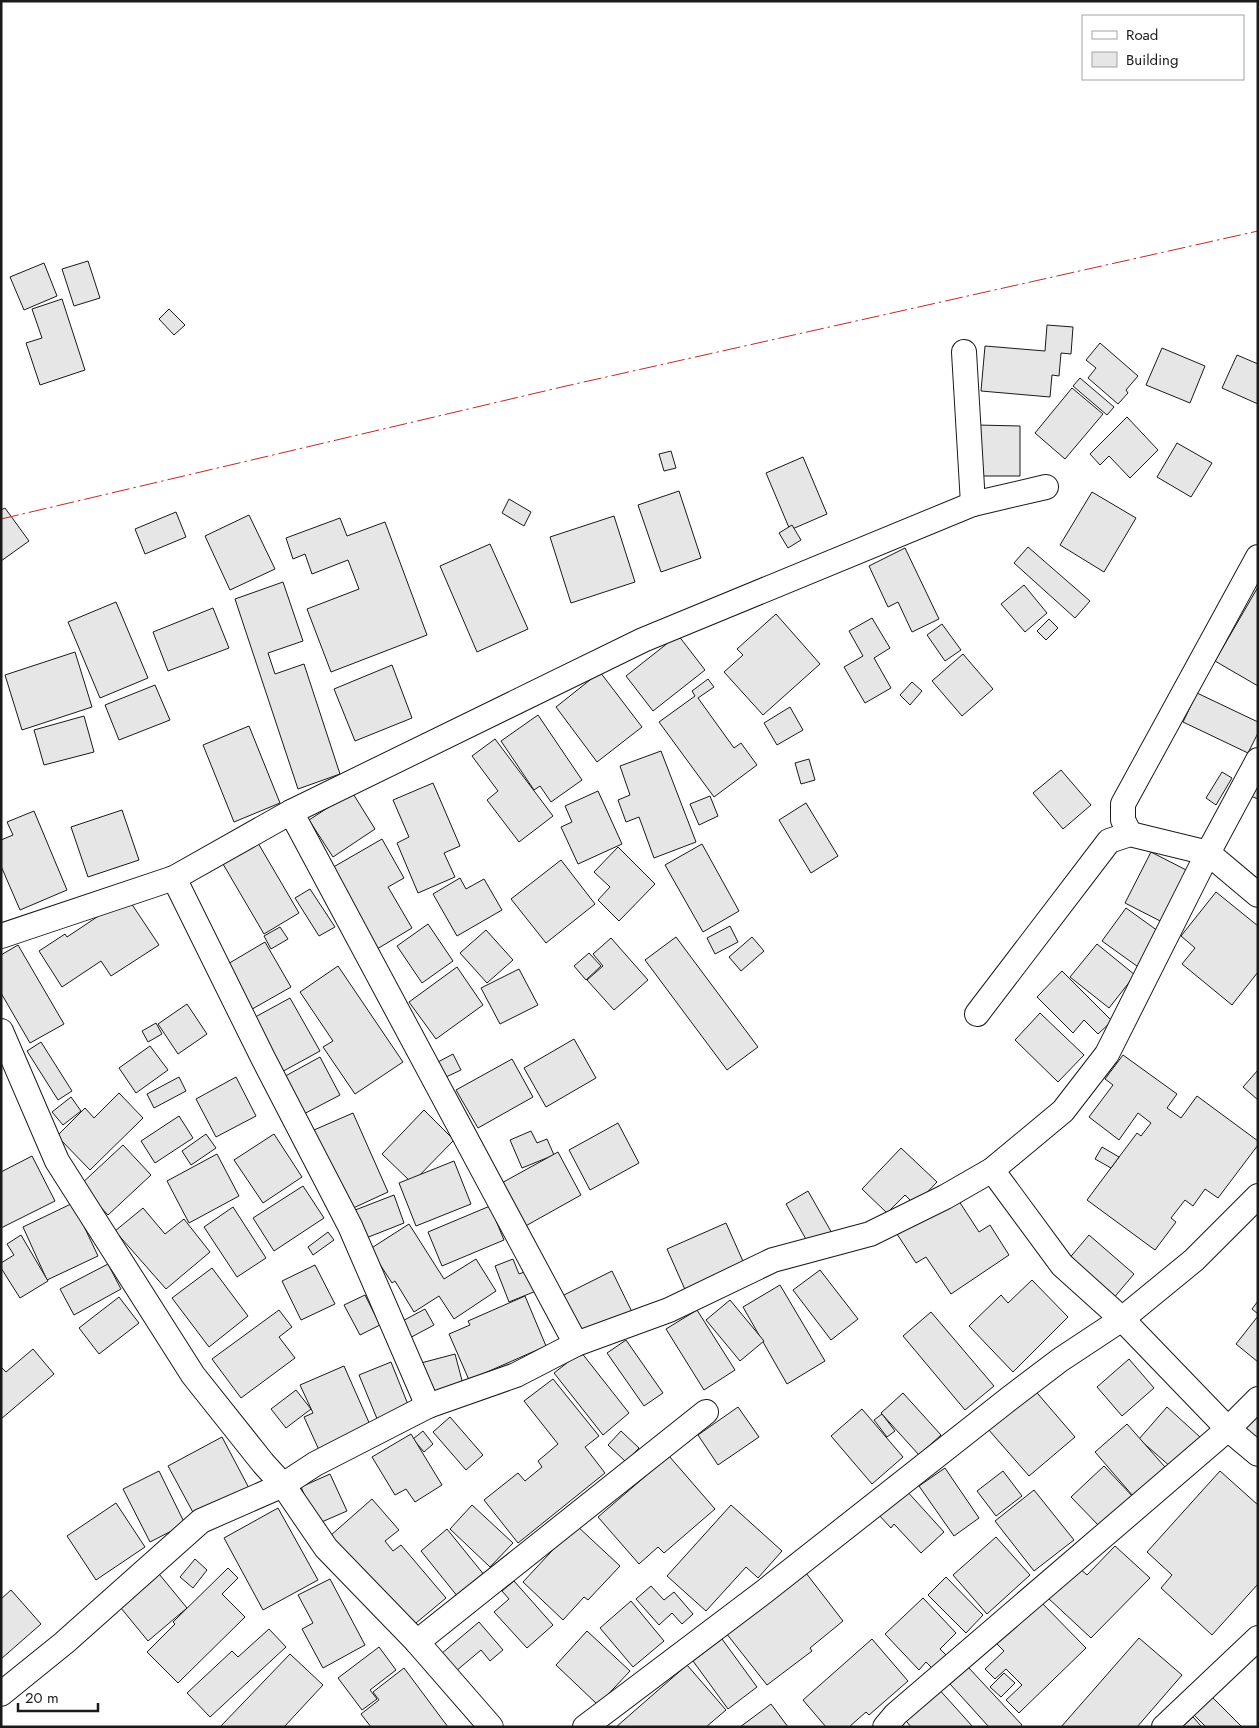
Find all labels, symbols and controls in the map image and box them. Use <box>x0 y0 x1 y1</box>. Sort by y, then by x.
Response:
legend <box>1082 15 1244 80</box>
text: Road <box>1126 24 1158 46</box>
text: Building <box>1126 49 1178 71</box>
scale bar <box>18 1680 98 1712</box>
text: 20 m <box>25 1687 59 1709</box>

